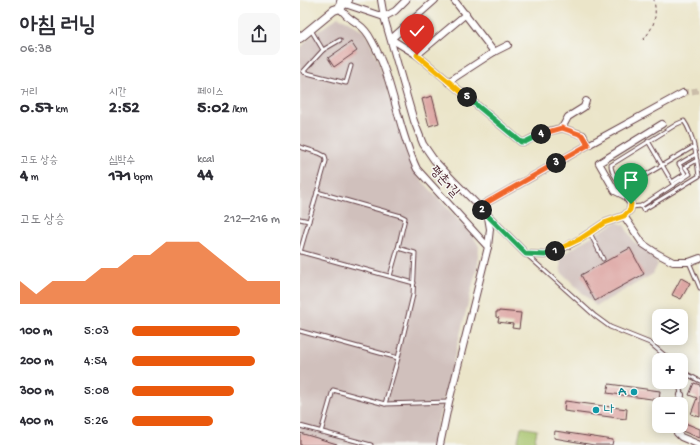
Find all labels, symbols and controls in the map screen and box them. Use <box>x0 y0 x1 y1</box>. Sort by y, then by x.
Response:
button: share <box>238 13 280 55</box>
text: 아침 러닝 <box>20 14 96 40</box>
pin <box>400 14 434 55</box>
icon: check <box>406 20 428 42</box>
text: 06:38 <box>20 42 52 57</box>
text: 거리 <box>20 87 38 99</box>
text: 시간 <box>109 87 126 99</box>
text: 페이스 <box>197 87 224 99</box>
pin: 5 <box>457 87 477 107</box>
text: 5 <box>464 91 470 103</box>
text: 0.57 <box>20 99 53 119</box>
text: 2:52 <box>109 99 140 119</box>
text: 5:02 <box>197 99 230 119</box>
text: km <box>53 104 68 116</box>
text: /km <box>230 104 248 116</box>
pin: 4 <box>531 124 551 144</box>
text: 4 <box>538 128 544 140</box>
pin: 3 <box>546 153 566 173</box>
text: kcal <box>197 154 215 166</box>
text: 고도 상승 <box>20 155 58 167</box>
text: 심박수 <box>109 155 135 167</box>
text: 3 <box>553 157 559 169</box>
street label: 평촌1길 <box>426 163 462 201</box>
pin <box>614 163 648 204</box>
text: 44 <box>197 166 213 186</box>
text: 4 <box>20 167 28 187</box>
text: 171 <box>109 167 131 187</box>
icon: arrive <box>620 169 642 191</box>
text: m <box>28 172 38 184</box>
text: bpm <box>131 172 153 184</box>
pin: 2 <box>472 200 492 220</box>
text: 2 <box>479 204 485 216</box>
text: 212–216 m <box>224 212 280 227</box>
text: 고도 상승 <box>20 213 65 228</box>
pin: 1 <box>545 241 565 261</box>
text: 1 <box>553 245 557 257</box>
map controls <box>652 309 688 433</box>
button: layers <box>652 309 688 345</box>
text: 100 m <box>20 324 52 339</box>
text: 5:03 <box>84 324 109 339</box>
button: + <box>652 353 688 389</box>
text: 200 m <box>20 354 53 369</box>
text: 4:54 <box>84 354 107 369</box>
text: 300 m <box>20 384 54 399</box>
text: 5:08 <box>84 384 109 399</box>
place label: A <box>618 385 627 400</box>
marker: A <box>629 387 639 397</box>
button: − <box>652 397 688 433</box>
place label: 나 <box>604 403 615 418</box>
marker: 나 <box>591 405 601 415</box>
text: 400 m <box>20 414 53 429</box>
text: 5:26 <box>84 414 108 429</box>

